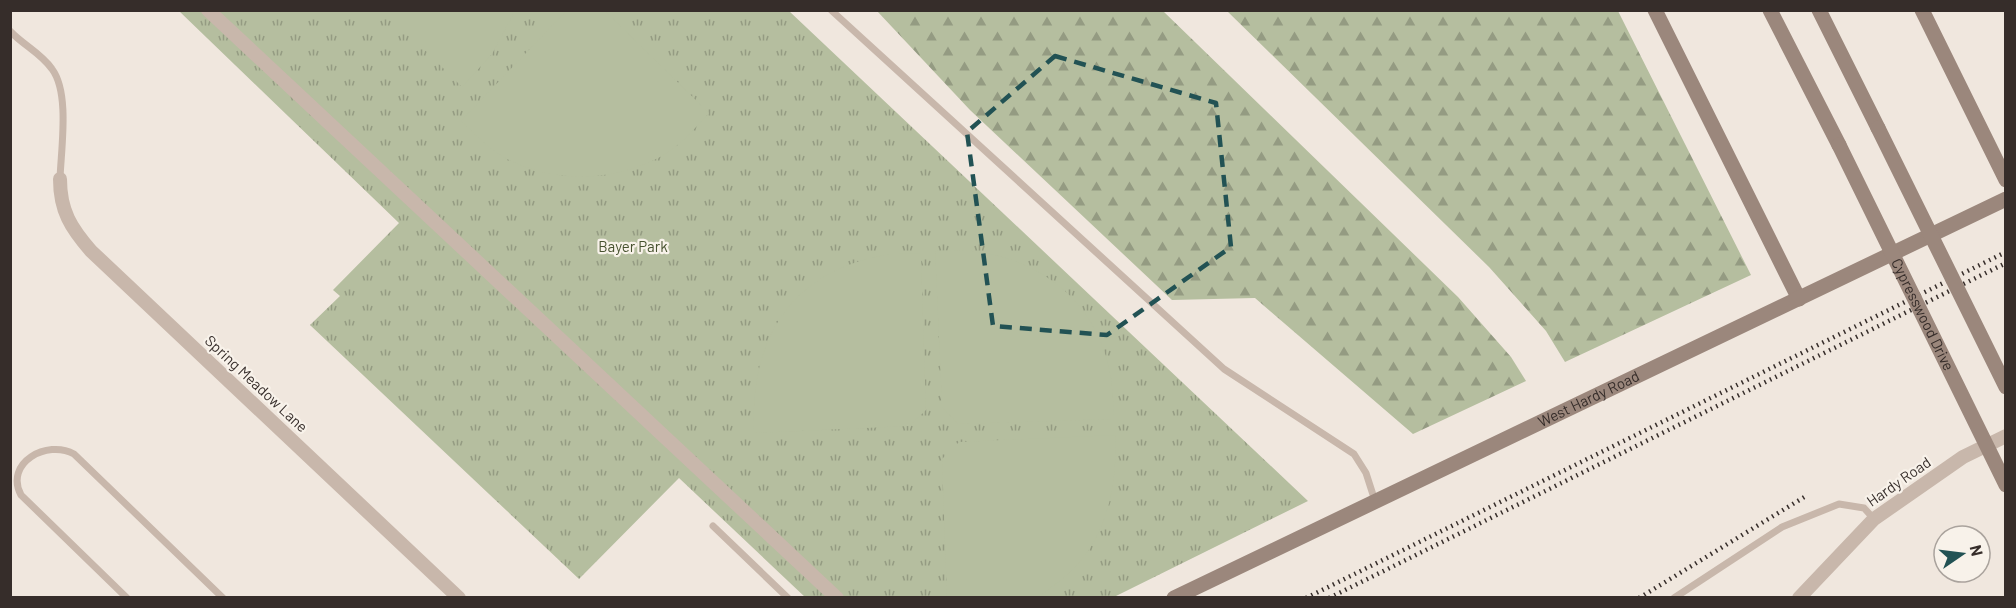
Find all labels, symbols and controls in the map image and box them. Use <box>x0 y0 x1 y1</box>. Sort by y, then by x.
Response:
park label: Bayer Park <box>598 237 668 255</box>
street label: Cypresswood Drive <box>1888 255 1958 373</box>
street label: Spring Meadow Lane <box>202 331 312 435</box>
street label: West Hardy Road <box>1535 366 1642 430</box>
street label: Hardy Road <box>1863 453 1934 510</box>
north arrow <box>1932 524 1992 584</box>
text: N <box>1967 543 1988 558</box>

